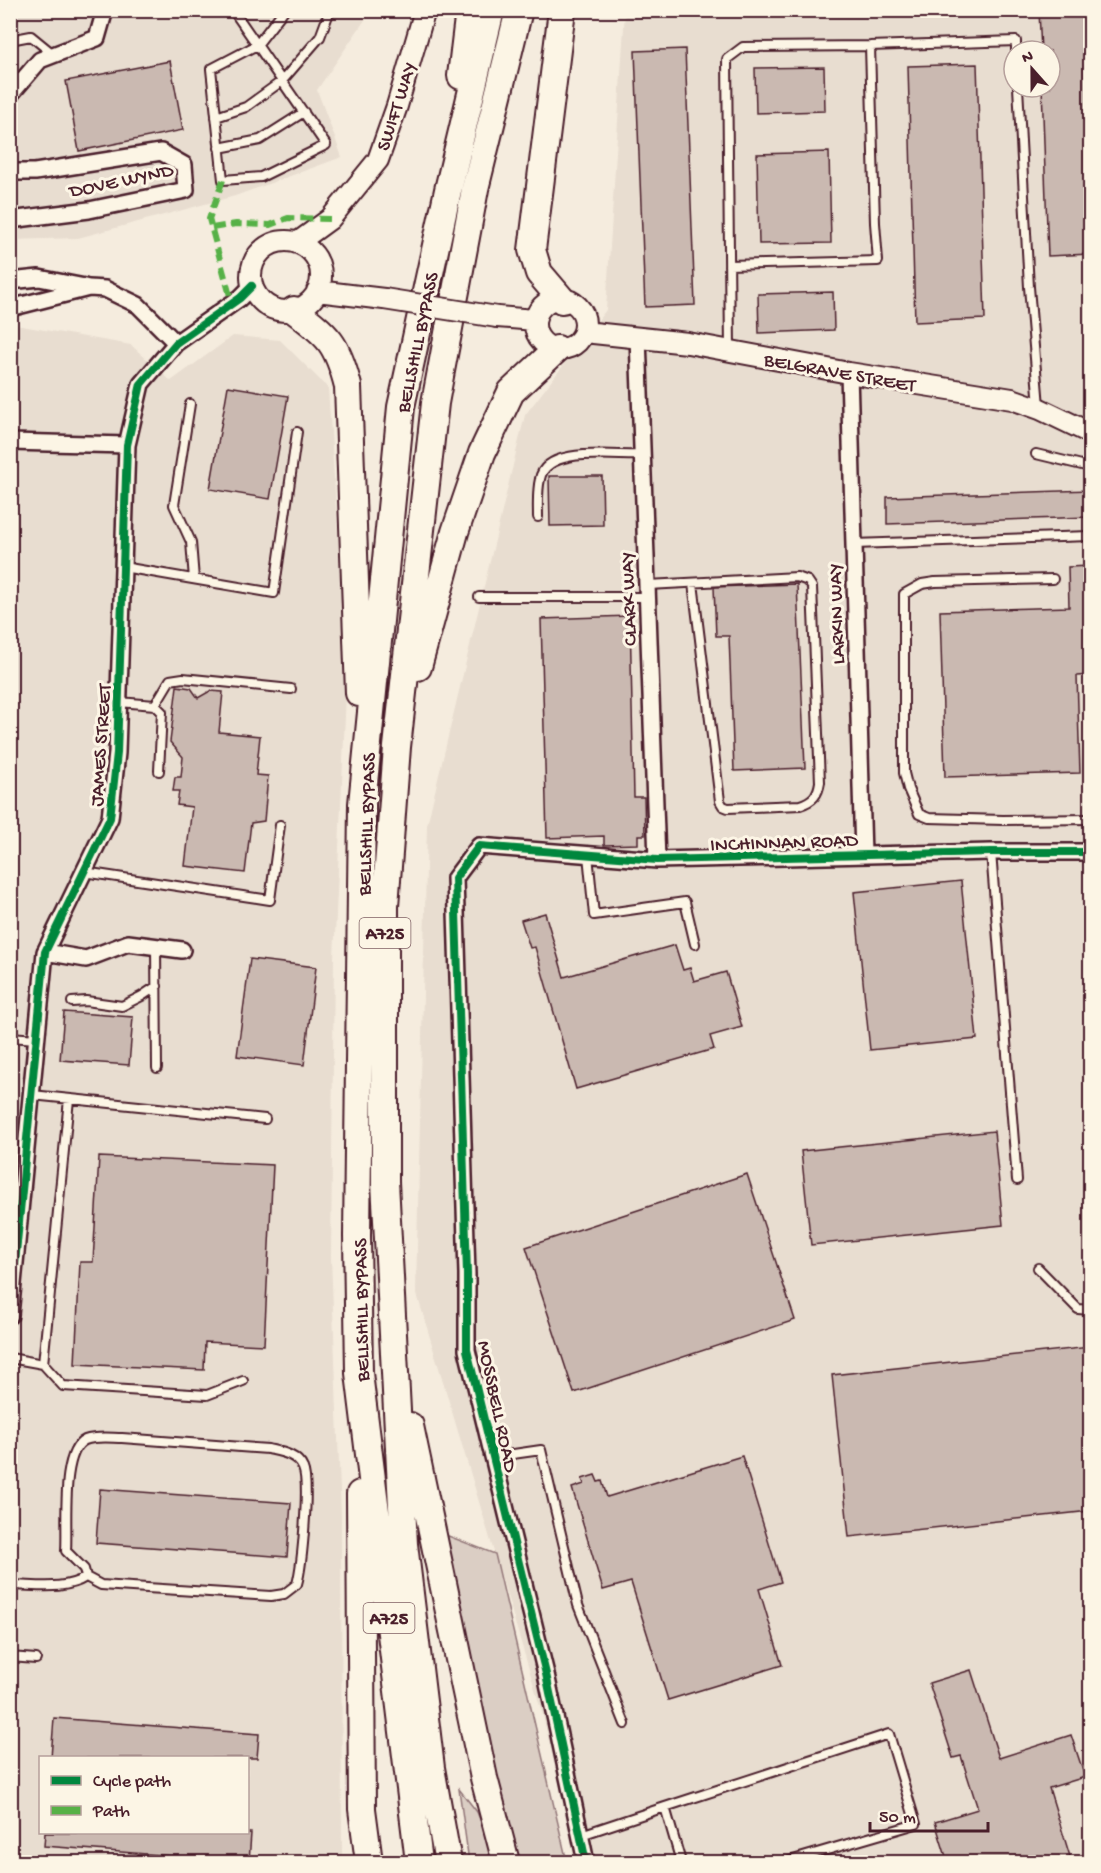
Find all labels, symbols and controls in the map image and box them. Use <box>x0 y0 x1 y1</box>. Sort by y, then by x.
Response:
north arrow <box>1002 39 1062 99</box>
text: N <box>1020 47 1037 69</box>
street label: SWIFT WAY <box>373 60 423 154</box>
street label: DOVE WYND <box>66 160 177 205</box>
street label: BELLSHILL BYPASS <box>393 270 446 416</box>
street label: BELGRAVE STREET <box>761 350 918 399</box>
street label: CLARK WAY <box>617 551 644 646</box>
street label: LARKIN WAY <box>825 563 852 665</box>
street label: JAMES STREET <box>87 682 118 807</box>
street label: BELLSHILL BYPASS <box>354 751 383 897</box>
street label: INCHINNAN ROAD <box>710 830 859 859</box>
road number: A725 <box>360 918 410 948</box>
street label: BELLSHILL BYPASS <box>351 1237 376 1383</box>
street label: MOSSBELL ROAD <box>470 1339 521 1476</box>
road number: A725 <box>364 1603 414 1633</box>
legend <box>39 1756 249 1834</box>
text: Cycle path <box>93 1772 171 1793</box>
scale bar <box>870 1795 988 1833</box>
text: Path <box>92 1802 130 1823</box>
text: 50 m <box>879 1808 916 1829</box>

